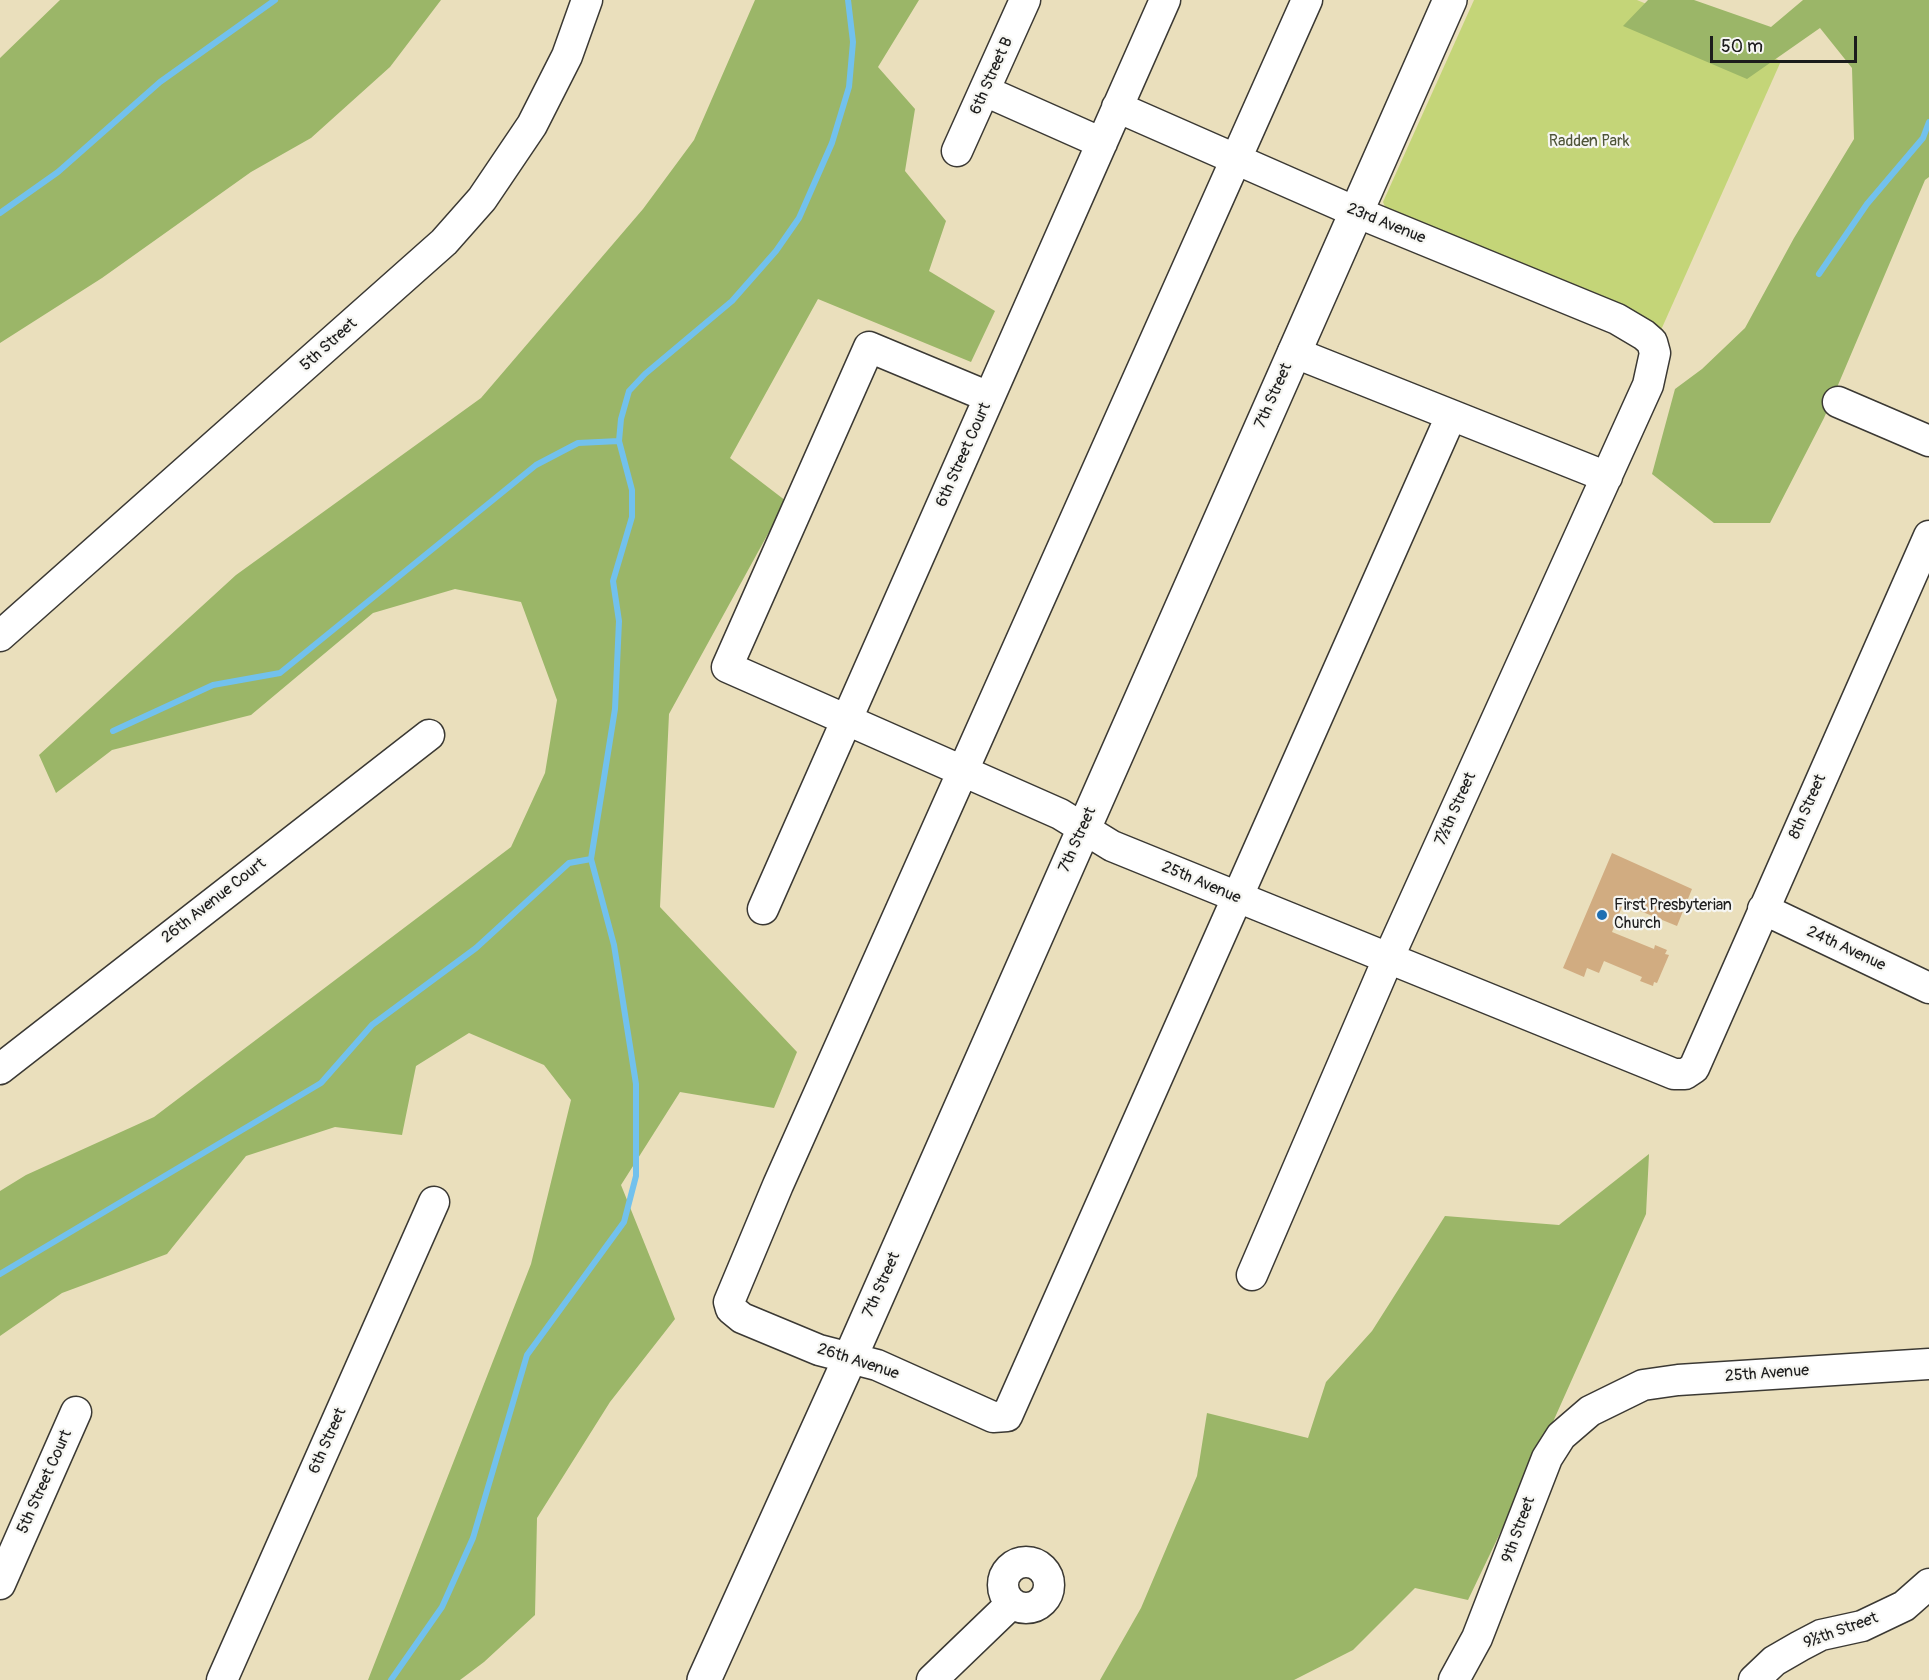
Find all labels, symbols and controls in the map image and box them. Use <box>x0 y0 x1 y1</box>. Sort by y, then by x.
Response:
scale bar <box>1713 24 1860 62</box>
street label: 6th Street B <box>966 34 1018 118</box>
text: 50 m <box>1721 35 1763 58</box>
park label: Radden Park <box>1549 132 1629 152</box>
street label: 23rd Avenue <box>1344 200 1428 248</box>
street label: 5th Street <box>297 315 361 375</box>
street label: 7th Street <box>1251 360 1297 432</box>
street label: 6th Street Court <box>932 400 996 510</box>
street label: 7½th Street <box>1431 770 1481 848</box>
street label: 8th Street <box>1785 772 1831 842</box>
street label: 7th Street <box>1055 804 1101 876</box>
street label: 26th Avenue Court <box>158 854 270 948</box>
street label: 25th Avenue <box>1158 858 1244 908</box>
place label: First Presbyterian Church <box>1614 896 1732 934</box>
marker: First Presbyterian Church <box>1595 908 1609 922</box>
street label: 24th Avenue <box>1804 922 1888 976</box>
street label: 7th Street <box>859 1249 905 1321</box>
street label: 26th Avenue <box>815 1340 901 1384</box>
street label: 25th Avenue <box>1724 1361 1810 1387</box>
street label: 6th Street <box>305 1405 351 1477</box>
street label: 5th Street Court <box>14 1427 76 1537</box>
street label: 9th Street <box>1498 1494 1540 1566</box>
street label: 9½th Street <box>1801 1609 1881 1653</box>

